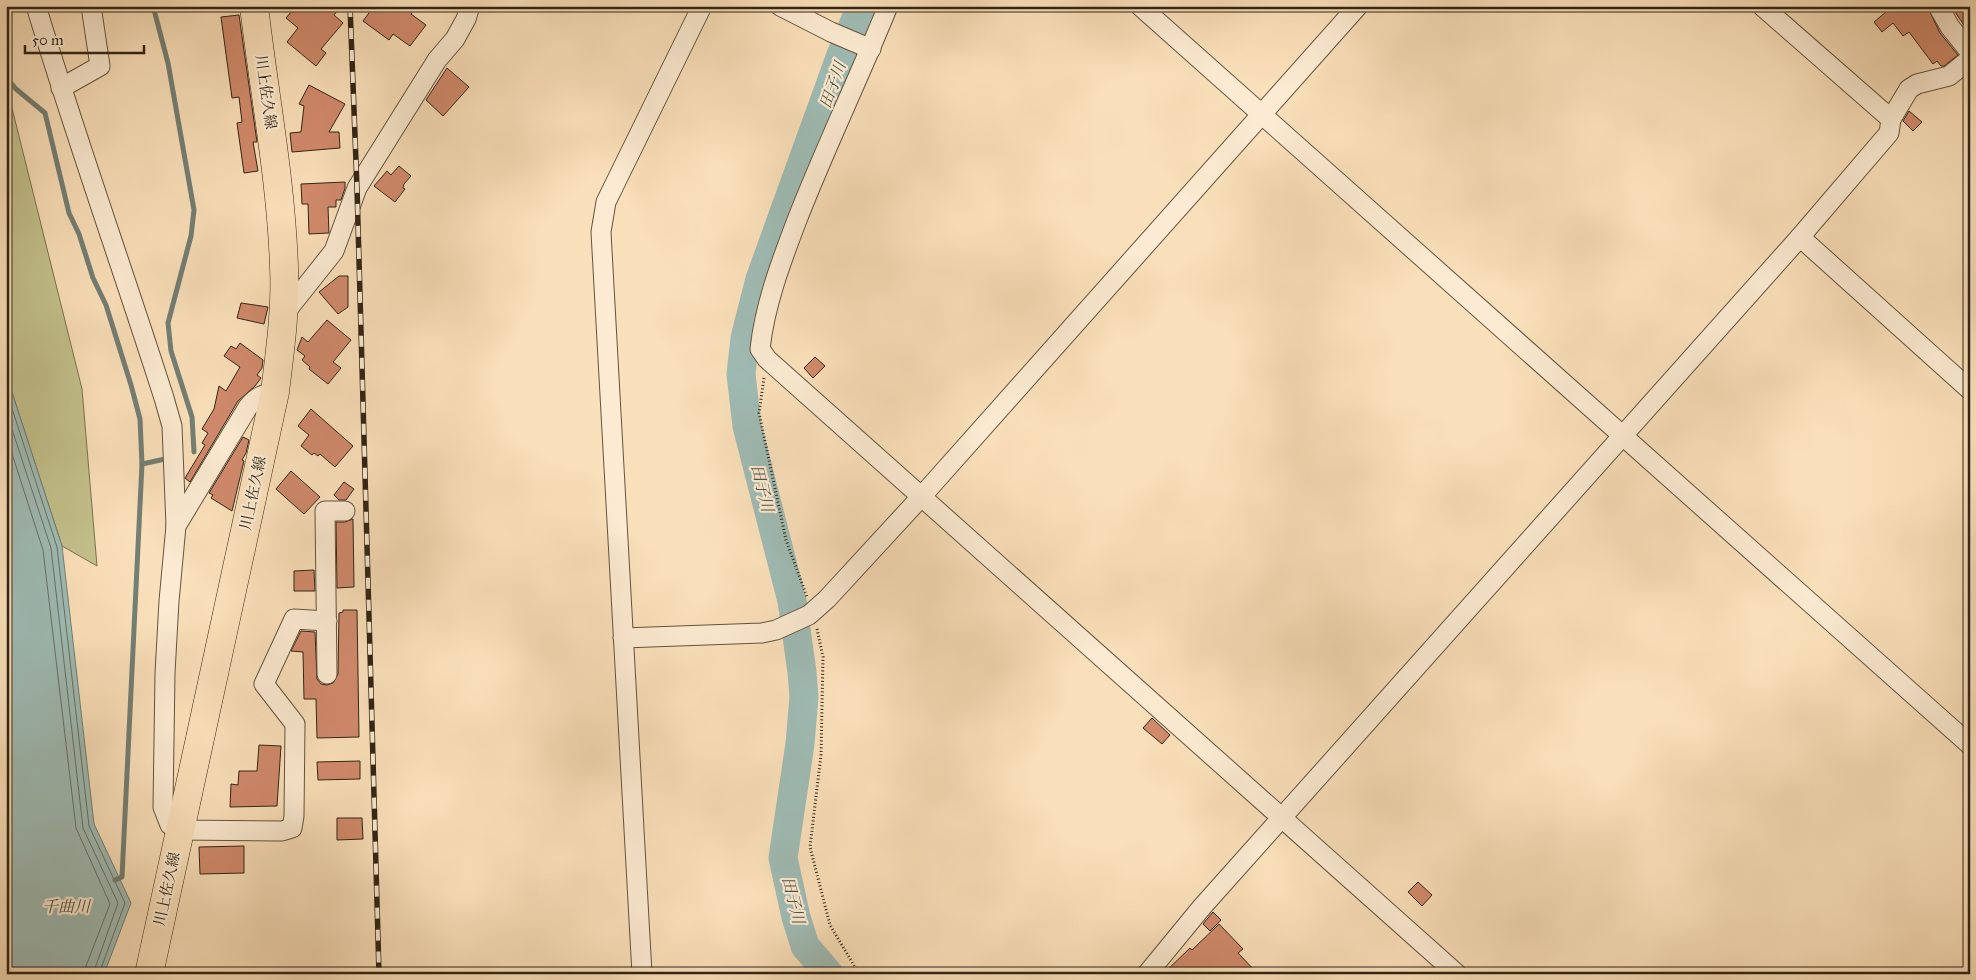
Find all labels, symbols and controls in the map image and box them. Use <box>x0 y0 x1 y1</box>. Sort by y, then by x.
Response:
scale bar <box>25 22 144 54</box>
text: 50 m <box>32 31 64 49</box>
street label: 川上佐久線 <box>252 54 280 130</box>
water label: 田子川 <box>815 57 850 111</box>
street label: 川上佐久線 <box>236 454 270 532</box>
water label: 田子川 <box>747 463 778 516</box>
street label: 川上佐久線 <box>150 850 184 928</box>
water label: 田子川 <box>778 875 809 928</box>
water label: 千曲川 <box>42 897 92 916</box>

